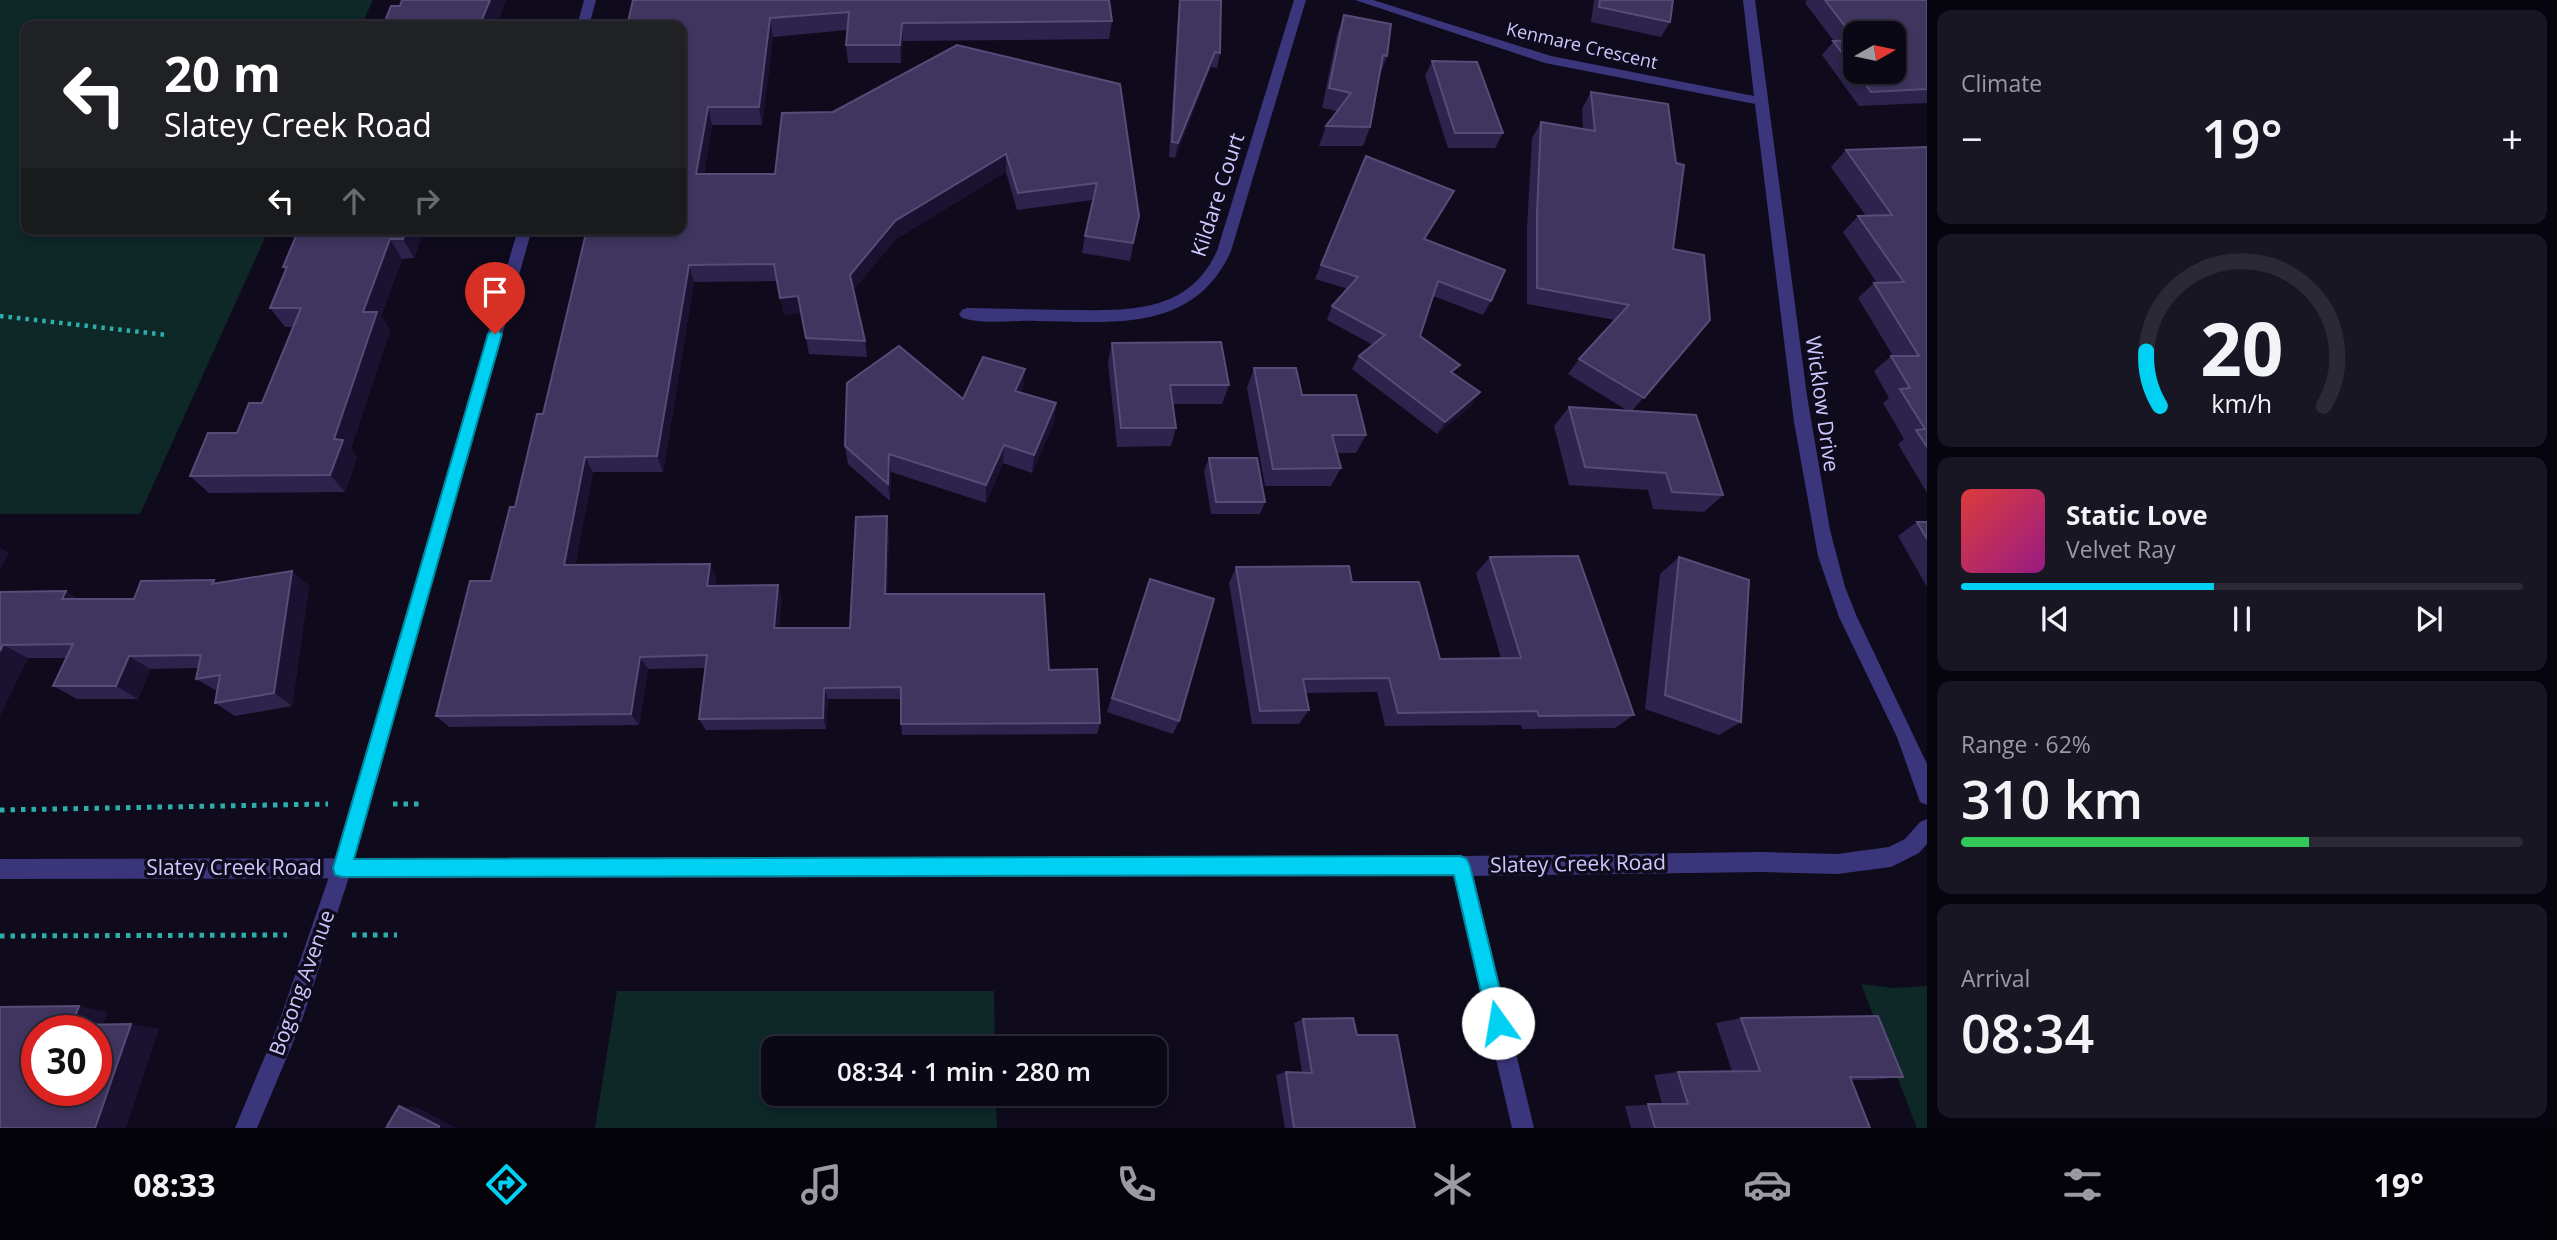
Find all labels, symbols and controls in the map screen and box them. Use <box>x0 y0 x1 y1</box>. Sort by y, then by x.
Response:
street label: Kenmare Crescent <box>1504 16 1660 74</box>
north arrow <box>1843 21 1906 84</box>
map controls <box>1843 21 1906 84</box>
text: 20 m <box>164 40 281 106</box>
icon: left <box>49 49 140 140</box>
text: Climate <box>1961 67 2042 99</box>
text: 19° <box>2201 102 2283 173</box>
text: Slatey Creek Road <box>164 103 432 146</box>
text: − <box>1961 112 1983 164</box>
text: + <box>2501 112 2523 164</box>
street label: Kildare Court <box>1184 129 1250 260</box>
icon: left <box>262 182 300 220</box>
icon: ahead <box>335 182 373 220</box>
icon: right <box>408 182 446 220</box>
pin <box>465 262 525 334</box>
icon: arrive <box>476 273 514 311</box>
text: 20 <box>2200 299 2284 398</box>
street label: Wicklow Drive <box>1800 334 1846 474</box>
text: km/h <box>2212 386 2272 420</box>
text: Static Love <box>2066 497 2208 533</box>
text: Velvet Ray <box>2066 533 2176 565</box>
icon: previous <box>2036 600 2074 638</box>
icon: pause <box>2223 600 2261 638</box>
icon: next <box>2410 600 2448 638</box>
text: Range · 62% <box>1961 728 2091 760</box>
text: 310 km <box>1961 763 2143 834</box>
street label: Slatey Creek Road <box>1490 847 1666 879</box>
street label: Slatey Creek Road <box>146 853 322 881</box>
street label: Bogong Avenue <box>262 906 340 1059</box>
text: Arrival <box>1961 962 2030 994</box>
position arrow <box>1461 986 1535 1060</box>
text: 08:34 <box>1961 997 2094 1068</box>
speed limit sign: 30 <box>21 1015 112 1106</box>
text: 08:34 · 1 min · 280 m <box>837 1053 1091 1089</box>
icon: directions <box>482 1160 531 1209</box>
icon: music <box>797 1160 846 1209</box>
icon: phone <box>1112 1160 1161 1209</box>
icon: climate <box>1428 1160 1477 1209</box>
icon: car <box>1743 1160 1792 1209</box>
icon: filters <box>2058 1160 2107 1209</box>
text: 08:33 <box>133 1163 215 1206</box>
text: 19° <box>2374 1163 2424 1206</box>

